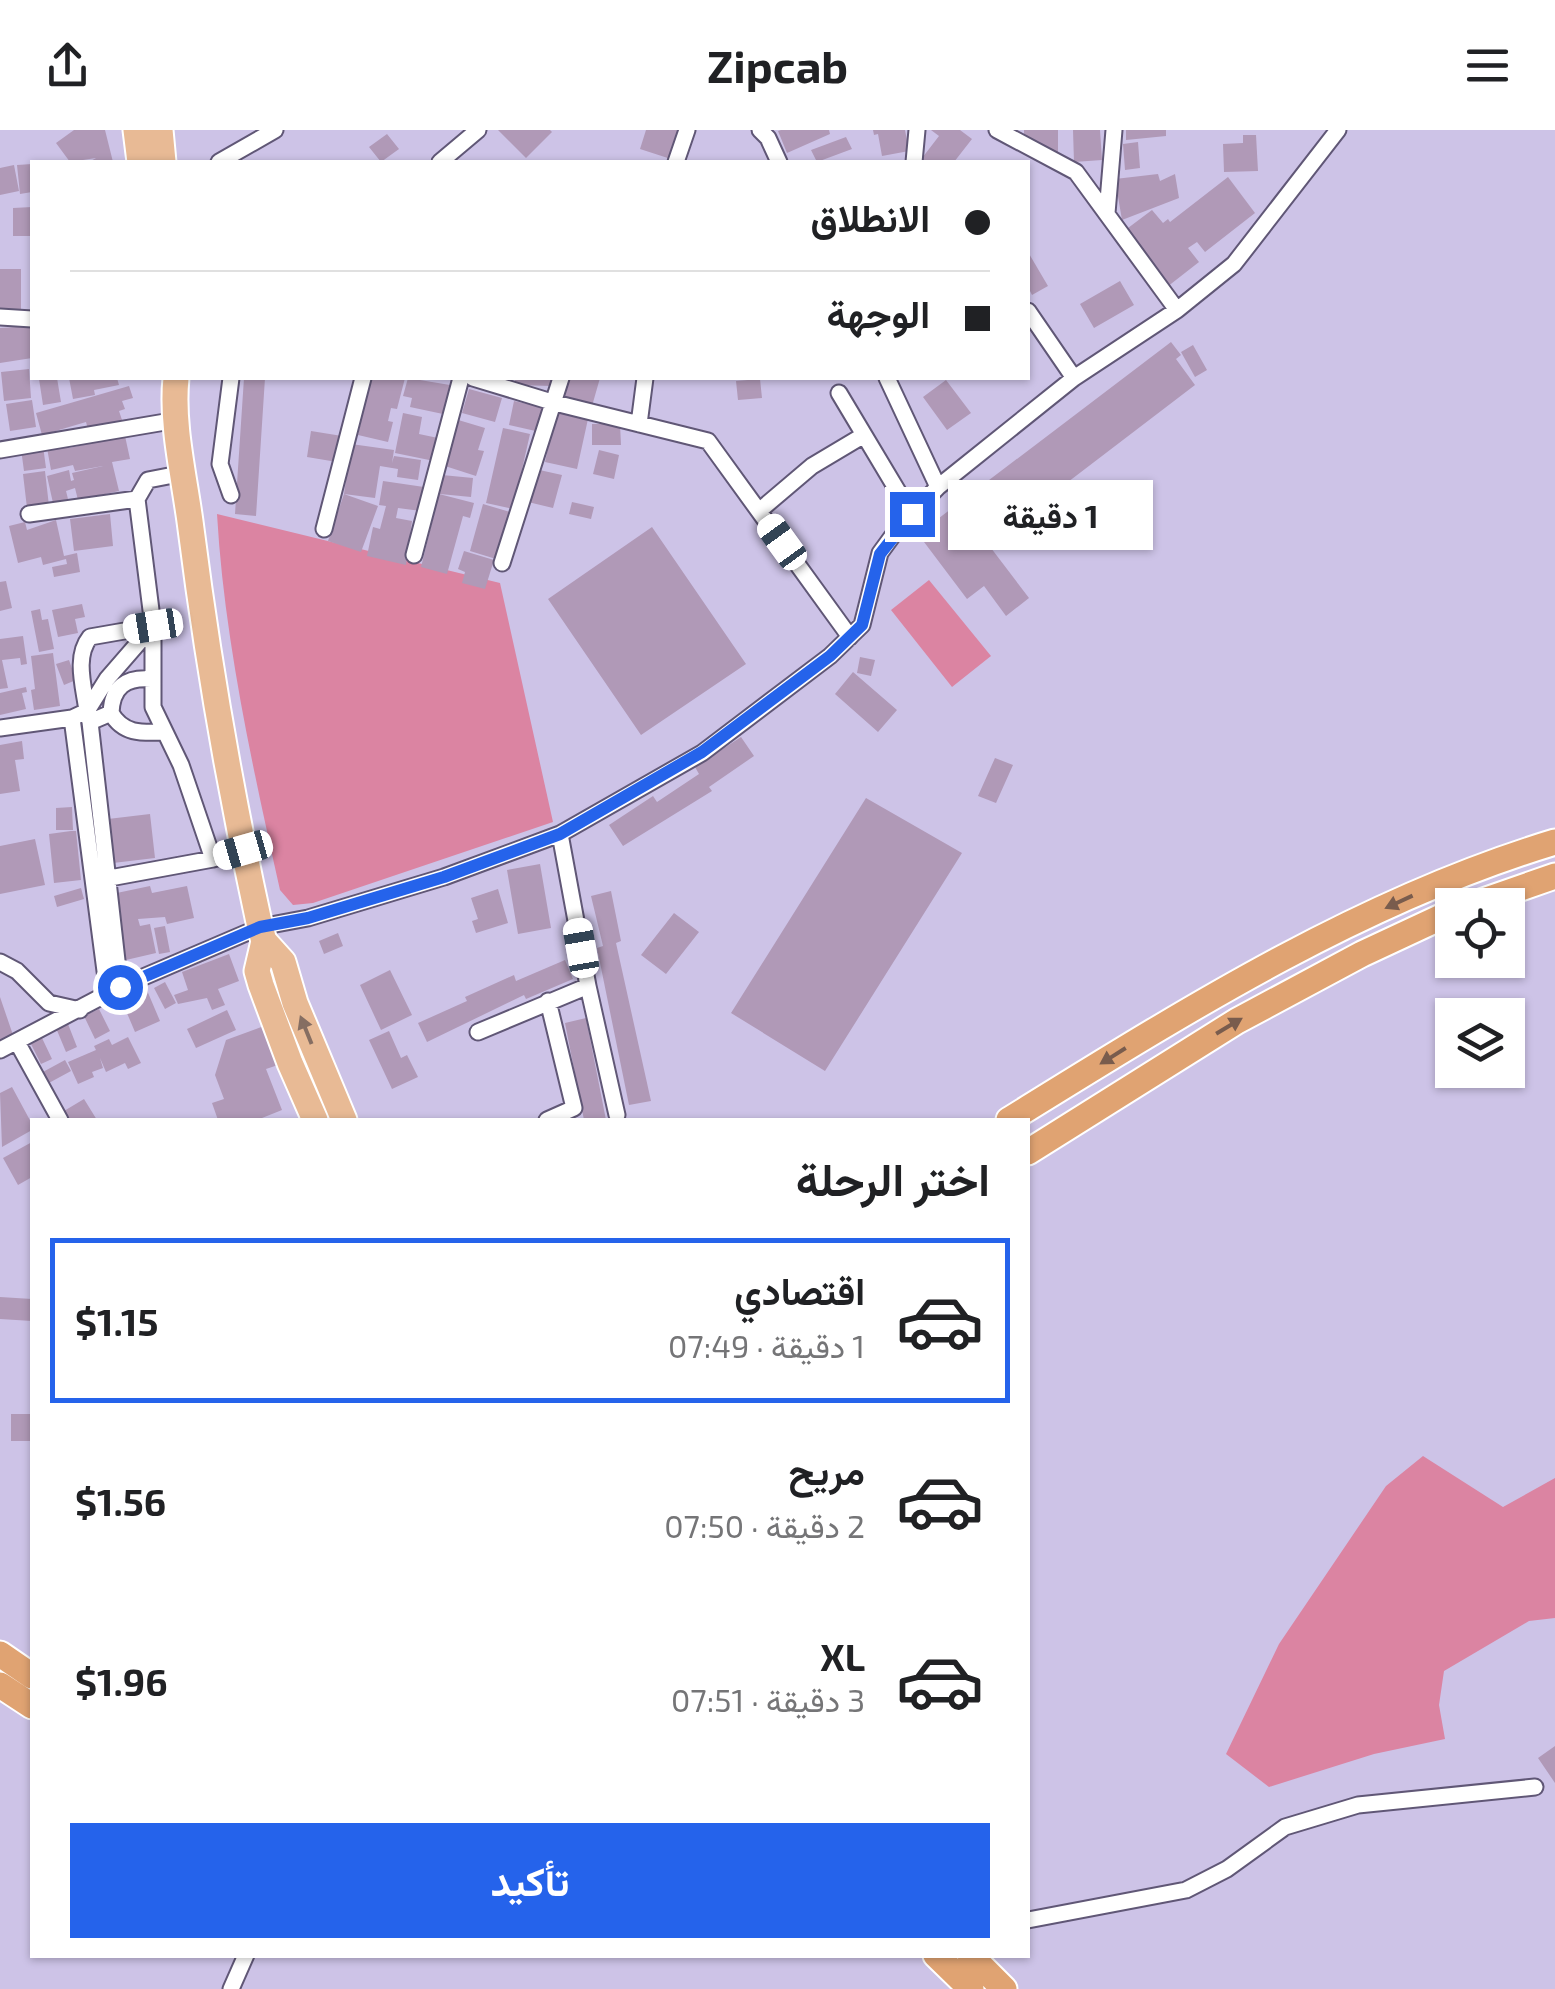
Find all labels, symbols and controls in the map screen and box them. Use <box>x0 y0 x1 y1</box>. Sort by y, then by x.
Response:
icon: share <box>40 38 95 93</box>
text: Zipcab <box>707 38 848 92</box>
icon: menu <box>1460 38 1515 93</box>
text: الانطلاق <box>811 194 930 240</box>
text: الوجهة <box>827 290 930 336</box>
callout: 1 دقيقة <box>947 479 1152 549</box>
route end <box>890 492 935 537</box>
text: 1 دقيقة <box>1002 496 1099 534</box>
car <box>752 509 812 575</box>
car <box>121 606 185 646</box>
car <box>210 827 276 873</box>
map controls <box>1435 888 1525 1088</box>
button: locate <box>1435 888 1525 978</box>
one-way arrow <box>1384 894 1414 910</box>
car <box>561 916 601 980</box>
route start <box>98 965 143 1010</box>
button: layers <box>1435 998 1525 1088</box>
one-way arrow <box>298 1015 314 1045</box>
one-way arrow <box>1215 1018 1243 1035</box>
one-way arrow <box>1099 1047 1127 1064</box>
text: اختر الرحلة <box>796 1151 990 1205</box>
text: اقتصادي <box>734 1267 865 1313</box>
icon: car <box>895 1276 985 1366</box>
text: $1.15 <box>75 1298 158 1344</box>
text: 1 دقيقة · 07:49 <box>668 1326 865 1364</box>
text: مريح <box>789 1447 865 1493</box>
icon: car <box>895 1456 985 1546</box>
text: $1.56 <box>75 1478 166 1524</box>
text: 2 دقيقة · 07:50 <box>664 1506 865 1544</box>
text: XL <box>820 1633 865 1679</box>
icon: car <box>895 1636 985 1726</box>
text: $1.96 <box>75 1658 168 1704</box>
text: 3 دقيقة · 07:51 <box>671 1680 865 1718</box>
button: تأكيد <box>70 1823 990 1938</box>

